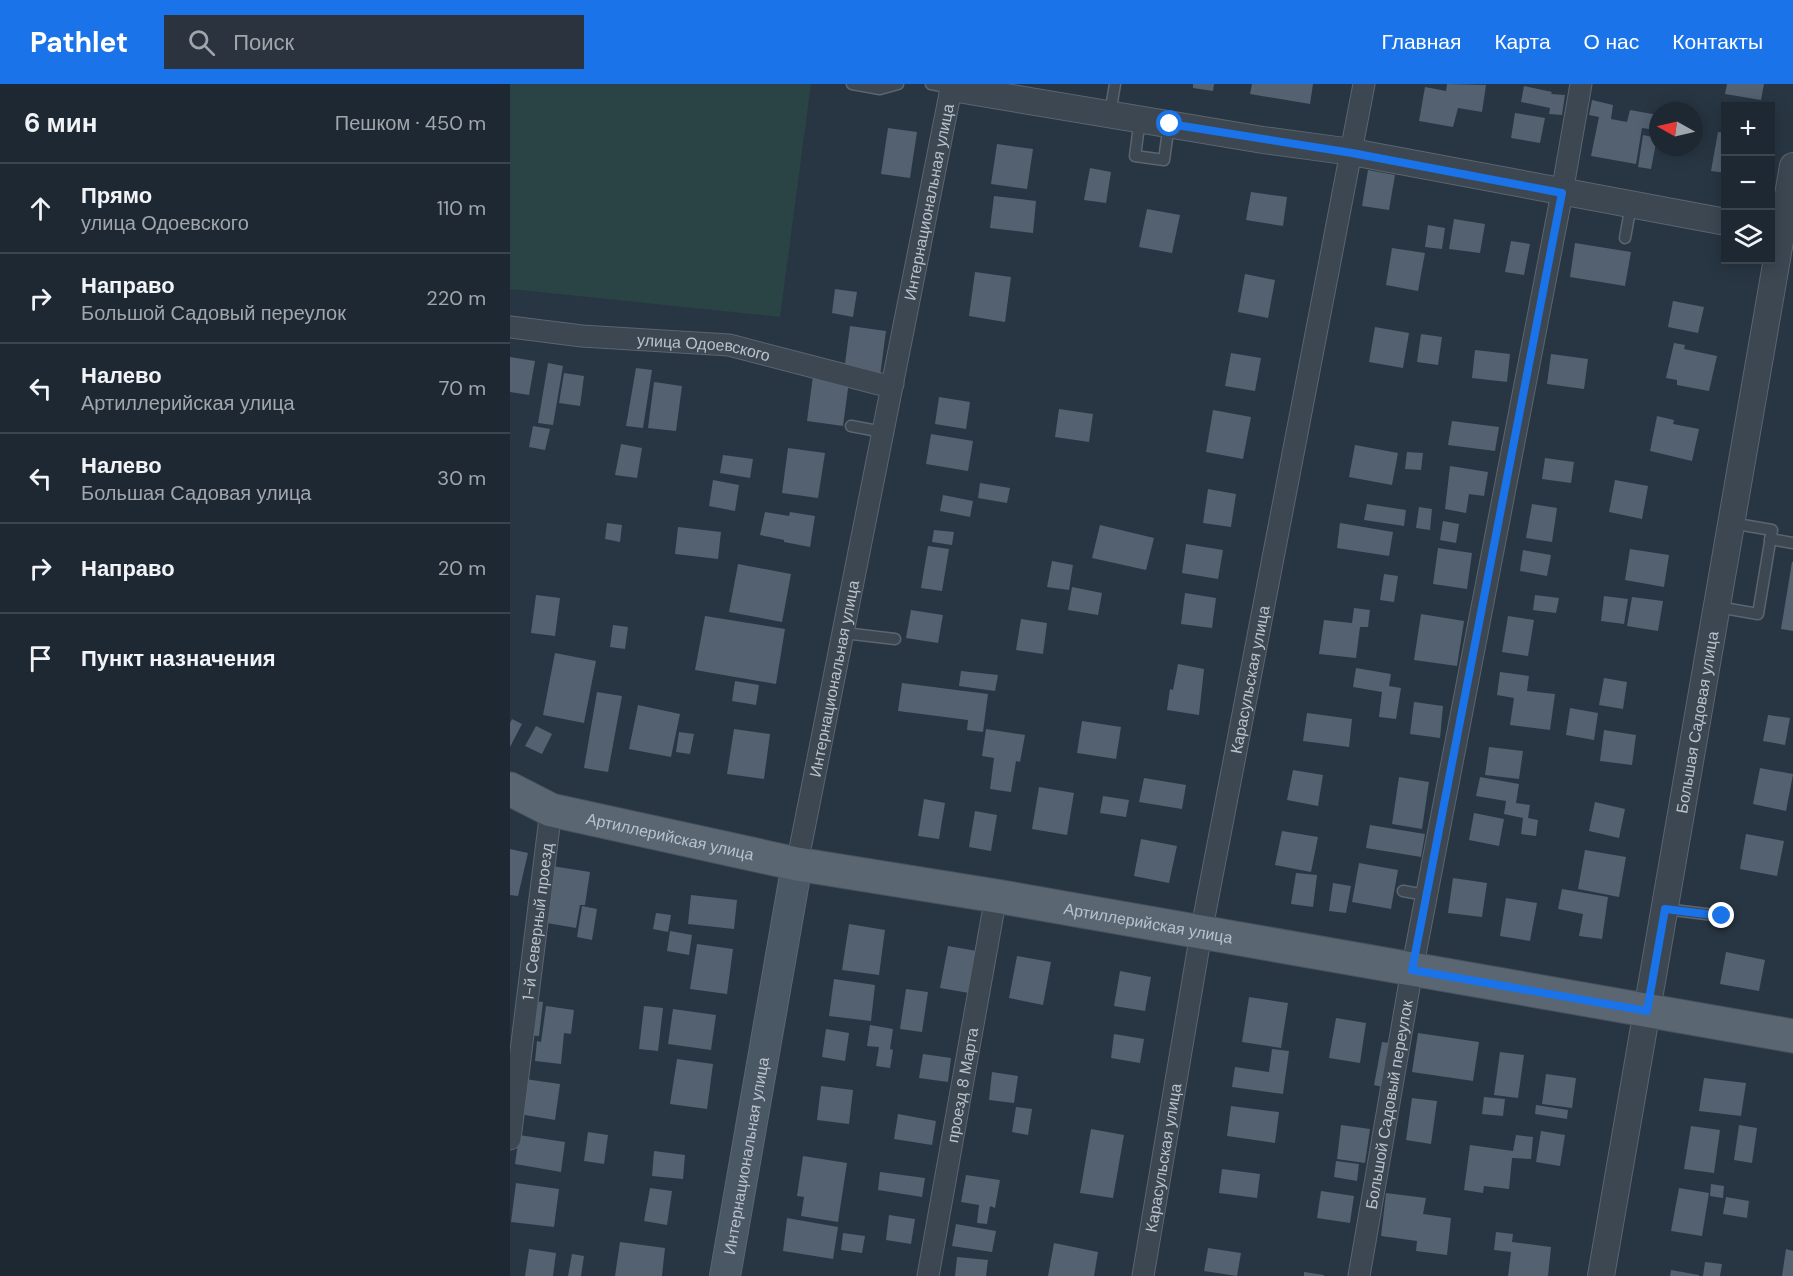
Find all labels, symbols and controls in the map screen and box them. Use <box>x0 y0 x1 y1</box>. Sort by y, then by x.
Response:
search box <box>164 15 584 69</box>
text: Pathlet <box>30 24 128 61</box>
icon: search <box>185 26 218 59</box>
text: Поиск <box>233 28 294 57</box>
text: Главная <box>1381 28 1461 56</box>
text: Карта <box>1494 28 1551 56</box>
text: О нас <box>1584 28 1639 56</box>
text: Контакты <box>1672 28 1763 56</box>
street label: Интернациональная улица <box>899 102 959 302</box>
north arrow <box>1649 102 1703 156</box>
map controls <box>1721 102 1775 264</box>
button: + <box>1721 102 1775 156</box>
text: 6 мин <box>24 106 98 140</box>
text: Пешком · 450 m <box>335 110 486 136</box>
route start <box>1156 110 1182 136</box>
button: − <box>1721 156 1775 210</box>
text: Прямо <box>81 181 152 210</box>
icon: ahead <box>24 192 57 225</box>
text: 110 m <box>437 195 486 221</box>
text: улица Одоевского <box>81 210 249 236</box>
button: layers <box>1721 210 1775 264</box>
text: Направо <box>81 271 175 300</box>
icon: right <box>24 282 57 315</box>
text: 220 m <box>426 285 486 311</box>
text: Большой Садовый переулок <box>81 300 346 326</box>
street label: улица Одоевского <box>636 329 773 366</box>
text: Налево <box>81 361 162 390</box>
icon: left <box>24 372 57 405</box>
text: 70 m <box>439 375 486 401</box>
text: Артиллерийская улица <box>81 390 295 416</box>
text: Налево <box>81 451 162 480</box>
icon: left <box>24 462 57 495</box>
text: 30 m <box>437 465 486 491</box>
text: Большая Садовая улица <box>81 480 311 506</box>
icon: right <box>24 552 57 585</box>
text: Направо <box>81 554 175 583</box>
text: 20 m <box>438 555 486 581</box>
street label: Интернациональная улица <box>805 578 864 779</box>
street label: Карасульская улица <box>1226 604 1275 756</box>
street label: Большая Садовая улица <box>1671 630 1723 815</box>
icon: arrive <box>24 642 57 675</box>
text: Пункт назначения <box>81 644 276 673</box>
street label: Артиллерийская улица <box>584 808 756 865</box>
street label: 1-й Северный проезд <box>517 841 558 1002</box>
street label: Артиллерийская улица <box>1062 898 1234 948</box>
route end <box>1708 902 1734 928</box>
street label: Большой Садовый переулок <box>1361 997 1418 1211</box>
street label: проезд 8 Марта <box>942 1026 983 1144</box>
street label: Интернациональная улица <box>719 1055 774 1256</box>
street label: Карасульская улица <box>1141 1082 1186 1234</box>

